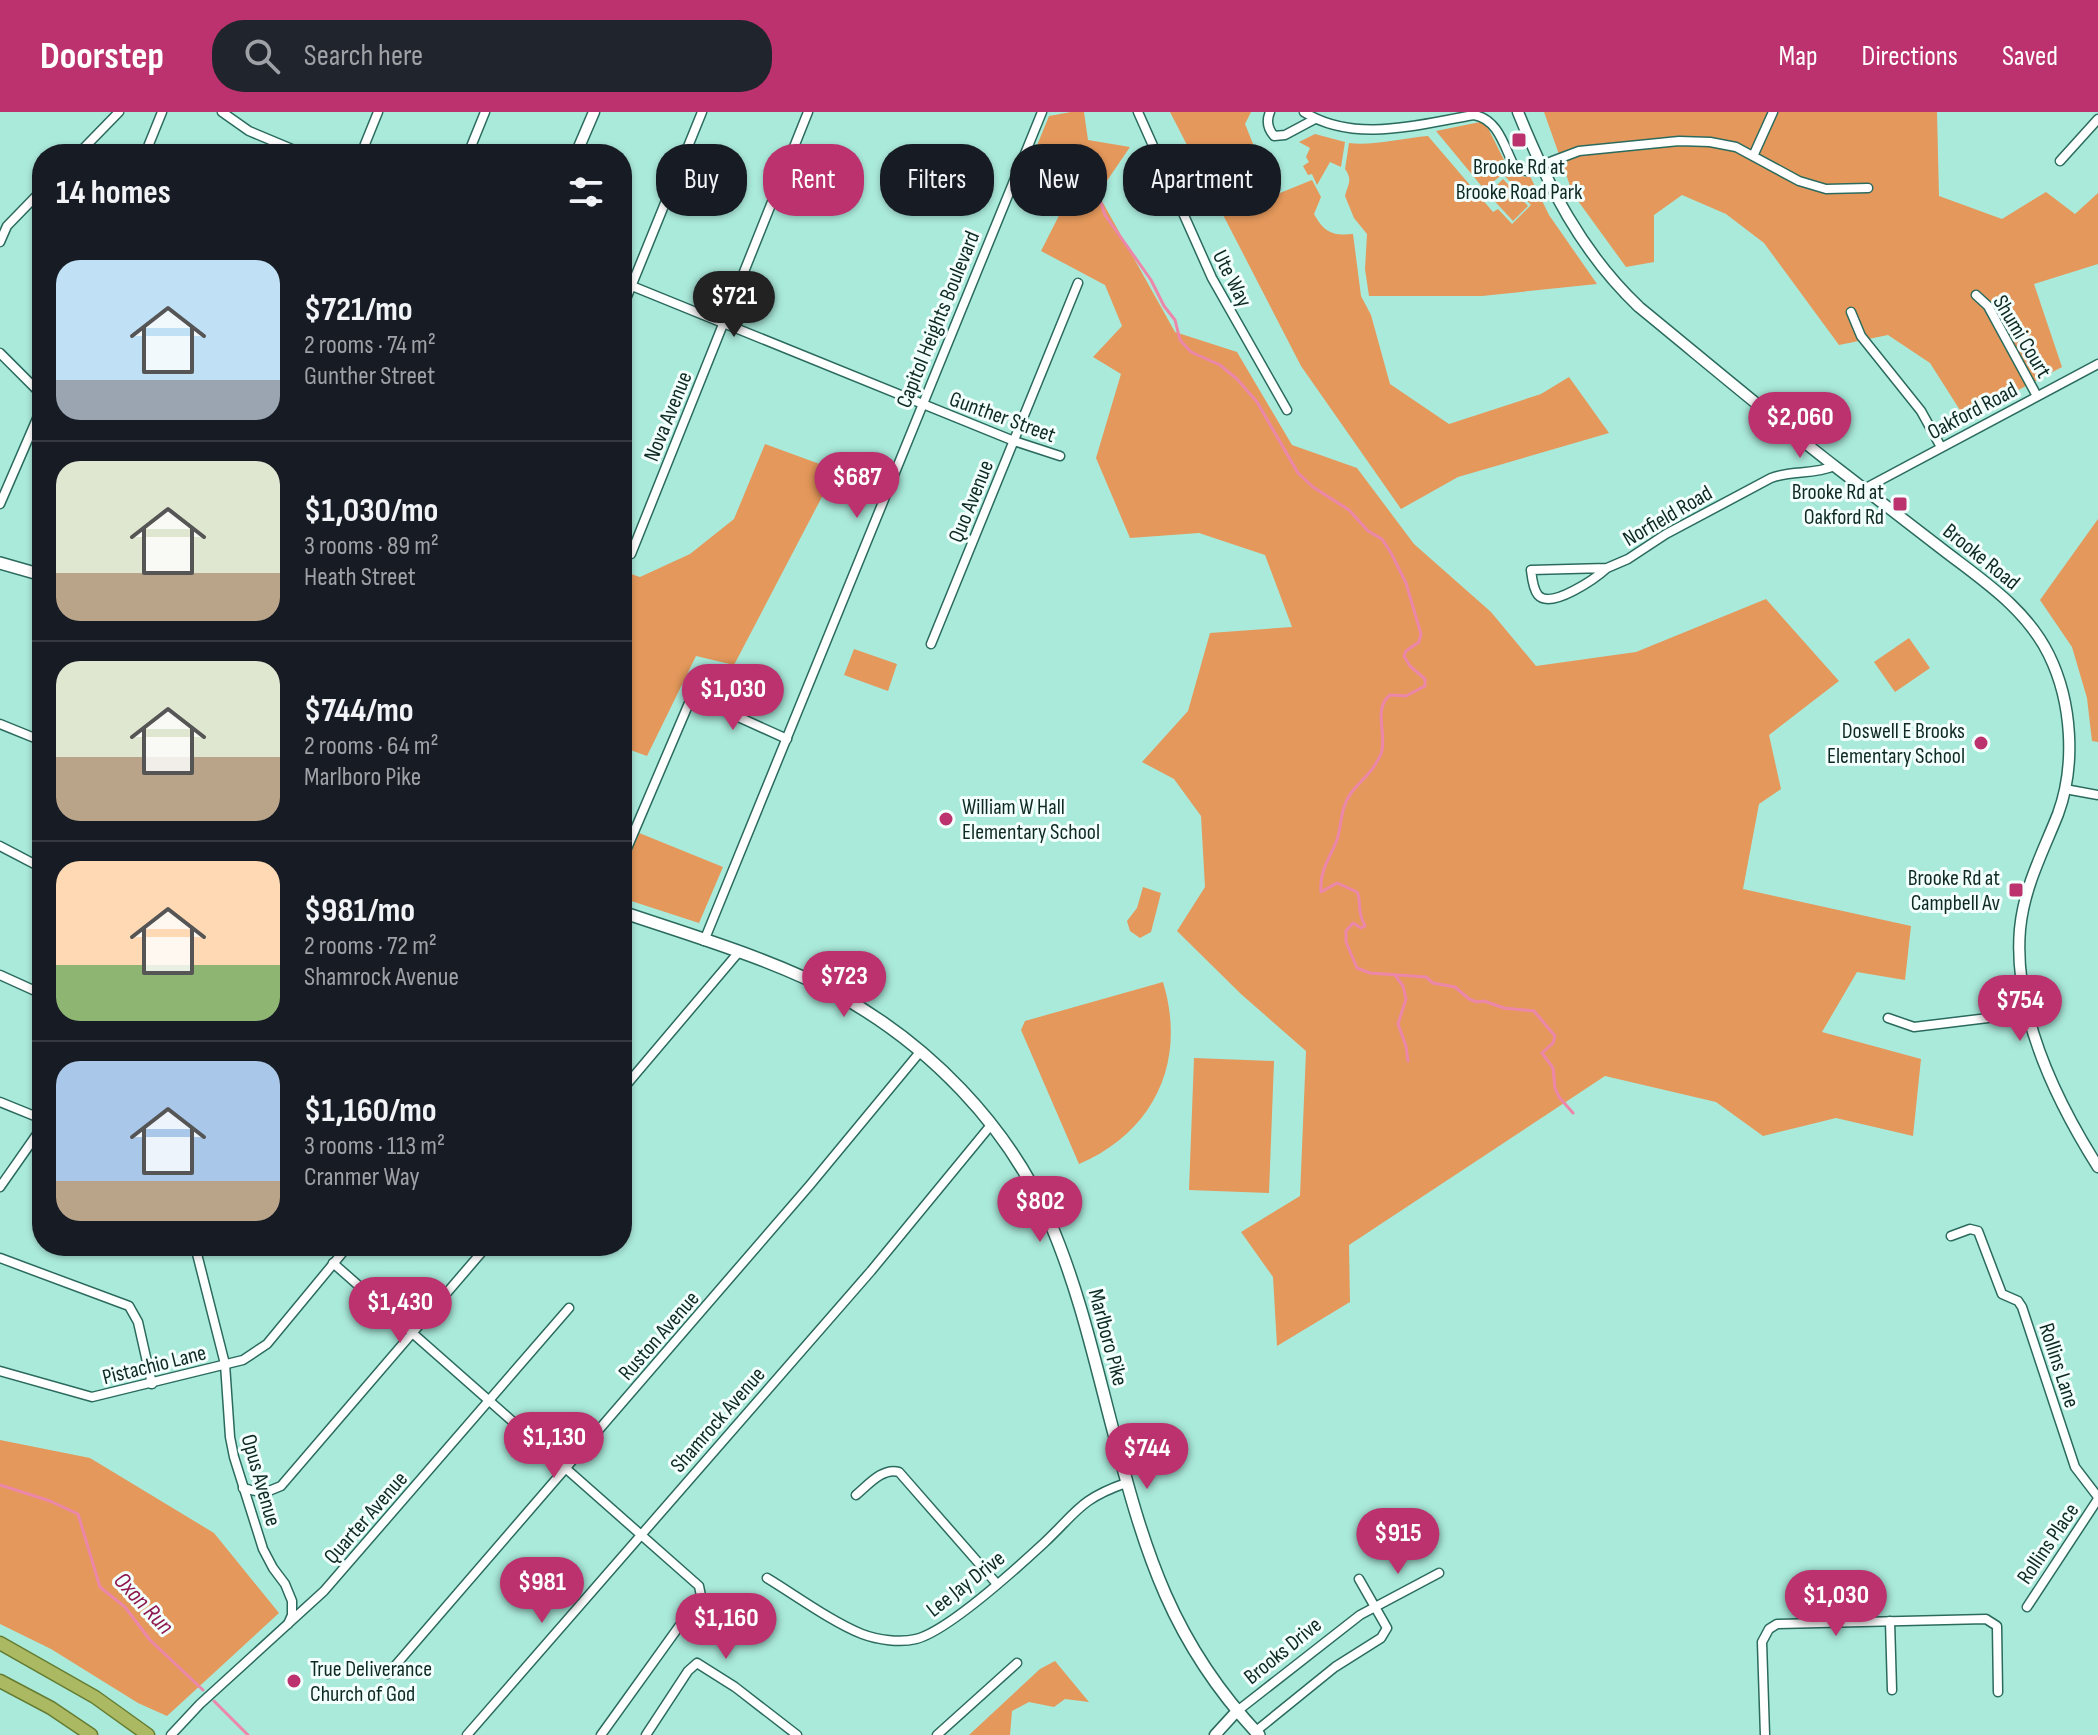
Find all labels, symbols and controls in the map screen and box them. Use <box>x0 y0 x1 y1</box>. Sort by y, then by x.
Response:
search box <box>212 20 772 92</box>
text: Doorstep <box>40 34 164 79</box>
icon: search <box>240 34 284 78</box>
text: Search here <box>304 38 423 74</box>
text: Map <box>1779 40 1818 73</box>
text: Directions <box>1862 40 1958 73</box>
text: Saved <box>2002 40 2058 73</box>
marker: Brooke Rd at Brooke Road Park <box>1510 131 1528 149</box>
chip: Buy <box>656 144 747 216</box>
chip: Rent <box>763 144 864 216</box>
chip: Filters <box>880 144 994 216</box>
chip: New <box>1010 144 1107 216</box>
chip: Apartment <box>1123 144 1281 216</box>
place label: Brooke Rd at Brooke Road Park <box>1456 154 1583 206</box>
icon: filters <box>564 170 608 214</box>
text: 14 homes <box>56 172 171 213</box>
street label: Capitol Heights Boulevard <box>891 227 986 412</box>
street label: Ute Way <box>1206 246 1258 312</box>
pin: $721 <box>687 271 781 339</box>
text: $721 <box>711 281 757 312</box>
text: $721/mo <box>304 289 413 330</box>
street label: Shumi Court <box>1986 290 2057 383</box>
icon: home <box>120 292 216 388</box>
text: 2 rooms · 74 m² <box>304 330 436 361</box>
text: Gunther Street <box>304 361 435 392</box>
street label: Nova Avenue <box>638 368 699 465</box>
street label: Oakford Road <box>1923 376 2022 446</box>
street label: Gunther Street <box>946 386 1060 449</box>
pin: $2,060 <box>1735 392 1865 460</box>
text: $2,060 <box>1766 402 1834 433</box>
pin: $687 <box>810 452 904 520</box>
street label: Quo Avenue <box>943 456 1000 547</box>
text: $687 <box>832 462 882 493</box>
place label: Brooke Rd at Oakford Rd <box>1792 479 1884 531</box>
street label: Norfield Road <box>1618 480 1717 553</box>
text: $1,030/mo <box>304 490 438 531</box>
icon: home <box>120 493 216 589</box>
marker: Brooke Rd at Oakford Rd <box>1891 495 1909 513</box>
street label: Brooke Road <box>1937 518 2025 596</box>
text: 3 rooms · 89 m² <box>304 531 439 562</box>
text: Heath Street <box>304 562 416 593</box>
pin: $1,030 <box>668 664 798 732</box>
text: $1,030 <box>700 674 766 705</box>
text: $744/mo <box>304 690 414 731</box>
icon: home <box>120 693 216 789</box>
place label: Doswell E Brooks Elementary School <box>1827 718 1965 770</box>
text: 2 rooms · 64 m² <box>304 731 439 762</box>
marker: Doswell E Brooks Elementary School <box>1972 734 1990 752</box>
text: Marlboro Pike <box>304 762 421 793</box>
place label: William W Hall Elementary School <box>962 794 1100 846</box>
marker: William W Hall Elementary School <box>937 810 955 828</box>
place label: Brooke Rd at Campbell Av <box>1908 865 2000 917</box>
marker: Brooke Rd at Campbell Av <box>2007 881 2025 899</box>
text: $981/mo <box>304 890 415 931</box>
icon: home <box>120 893 216 989</box>
text: 2 rooms · 72 m² <box>304 931 437 962</box>
pin: $723 <box>797 951 891 1019</box>
text: $723 <box>820 961 868 992</box>
text: Shamrock Avenue <box>304 962 459 993</box>
pin: $754 <box>1973 975 2067 1043</box>
text: $754 <box>1996 985 2044 1016</box>
text: $1,160/mo <box>304 1090 437 1131</box>
icon: home <box>120 1093 216 1189</box>
text: 3 rooms · 113 m² <box>304 1131 445 1162</box>
text: Cranmer Way <box>304 1162 420 1193</box>
pin: $802 <box>993 1176 1087 1244</box>
text: $802 <box>1015 1186 1065 1217</box>
pin: $1,430 <box>335 1277 465 1345</box>
street label: Ruston Avenue <box>613 1286 705 1386</box>
street label: Marlboro Pike <box>1082 1286 1133 1389</box>
text: $1,430 <box>367 1287 433 1318</box>
street label: Rollins Lane <box>2032 1320 2085 1411</box>
street label: Pistachio Lane <box>100 1340 209 1391</box>
street label: Shamrock Avenue <box>665 1362 771 1478</box>
pin: $1,130 <box>489 1412 619 1480</box>
text: $1,130 <box>522 1422 586 1453</box>
pin: $744 <box>1100 1423 1194 1491</box>
street label: Opus Avenue <box>235 1431 287 1529</box>
text: $744 <box>1123 1433 1171 1464</box>
street label: Quarter Avenue <box>319 1466 414 1570</box>
street label: Rollins Place <box>2011 1498 2085 1590</box>
pin: $915 <box>1351 1508 1445 1576</box>
text: $915 <box>1374 1518 1422 1549</box>
street label: Lee Jay Drive <box>921 1545 1011 1623</box>
pin: $981 <box>495 1557 589 1625</box>
water label: Oxon Run <box>108 1566 180 1640</box>
text: $981 <box>518 1567 566 1598</box>
pin: $1,030 <box>1771 1570 1901 1638</box>
text: $1,030 <box>1803 1580 1869 1611</box>
pin: $1,160 <box>661 1593 791 1661</box>
text: $1,160 <box>693 1603 759 1634</box>
street label: Brooks Drive <box>1239 1612 1327 1691</box>
place label: True Deliverance Church of God <box>310 1656 432 1708</box>
marker: True Deliverance Church of God <box>285 1672 303 1690</box>

